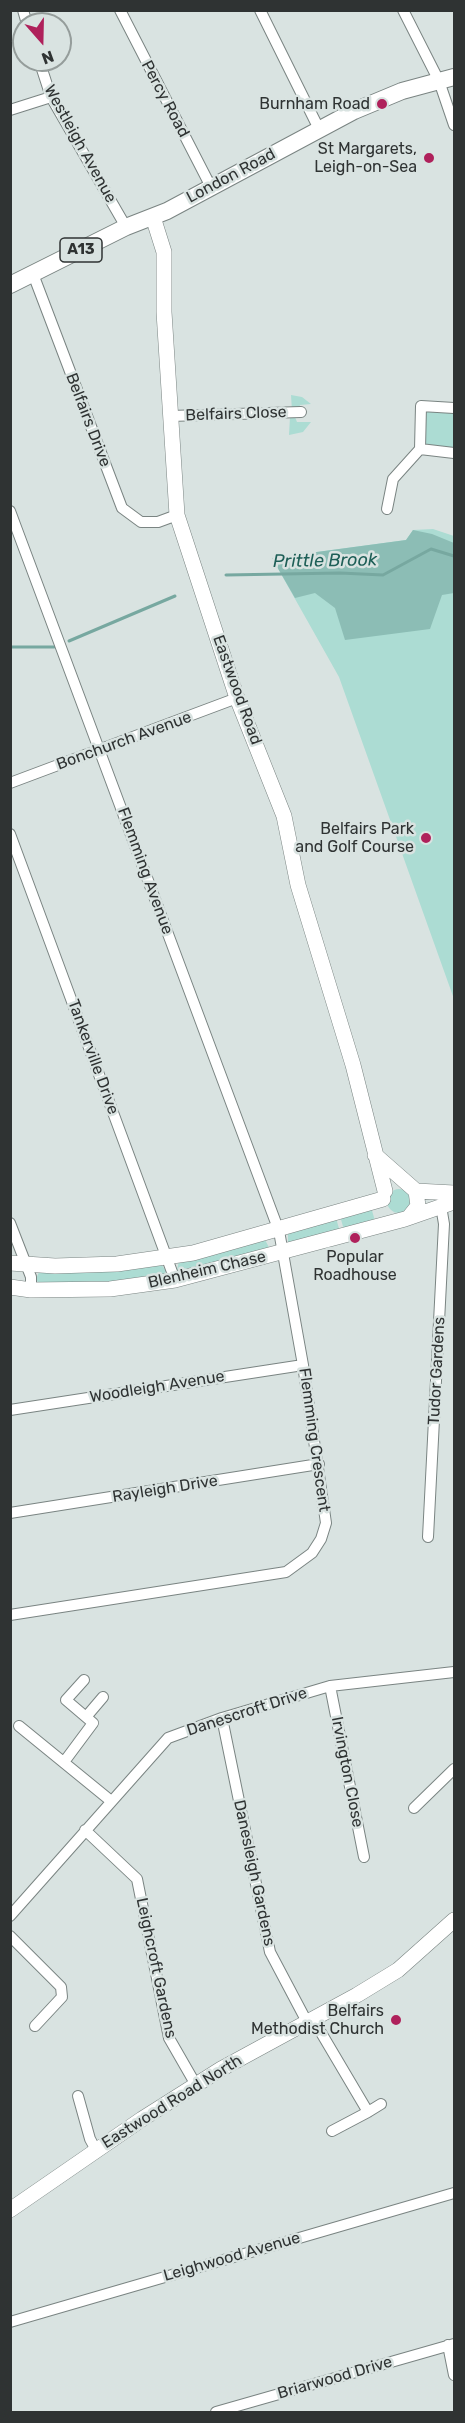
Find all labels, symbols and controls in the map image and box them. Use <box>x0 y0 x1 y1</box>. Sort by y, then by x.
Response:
north arrow <box>12 12 72 72</box>
text: N <box>39 47 56 68</box>
street label: Percy Road <box>137 57 193 141</box>
street label: Westleigh Avenue <box>40 82 120 206</box>
place label: Burnham Road <box>259 94 370 114</box>
marker: Burnham Road <box>375 97 389 111</box>
place label: St Margarets, Leigh-on-Sea <box>314 139 417 177</box>
street label: London Road <box>183 145 279 207</box>
marker: St Margarets, Leigh-on-Sea <box>422 151 436 165</box>
road number: A13 <box>60 238 102 262</box>
street label: Belfairs Drive <box>61 370 115 470</box>
street label: Belfairs Close <box>185 403 287 425</box>
water label: Prittle Brook <box>273 549 377 573</box>
street label: Eastwood Road <box>208 633 266 747</box>
street label: Bonchurch Avenue <box>54 708 194 774</box>
street label: Flemming Avenue <box>113 805 177 937</box>
place label: Belfairs Park and Golf Course <box>295 819 414 857</box>
marker: Belfairs Park and Golf Course <box>419 831 433 845</box>
street label: Tankerville Drive <box>63 997 123 1117</box>
marker: Popular Roadhouse <box>348 1231 362 1245</box>
street label: Blenheim Chase <box>146 1247 268 1293</box>
place label: Popular Roadhouse <box>313 1247 397 1285</box>
street label: Tudor Gardens <box>425 1316 449 1426</box>
street label: Woodleigh Avenue <box>88 1367 226 1407</box>
street label: Flemming Crescent <box>294 1367 334 1513</box>
street label: Rayleigh Drive <box>111 1471 219 1507</box>
street label: Danescroft Drive <box>184 1684 310 1740</box>
street label: Irvington Close <box>327 1715 367 1829</box>
street label: Danesleigh Gardens <box>229 1798 279 1948</box>
street label: Leighcroft Gardens <box>132 1896 180 2040</box>
place label: Belfairs Methodist Church <box>251 2001 384 2039</box>
marker: Belfairs Methodist Church <box>389 2013 403 2027</box>
street label: Eastwood Road North <box>98 2051 246 2153</box>
street label: Leighwood Avenue <box>161 2228 303 2286</box>
street label: Briarwood Drive <box>275 2352 395 2404</box>

